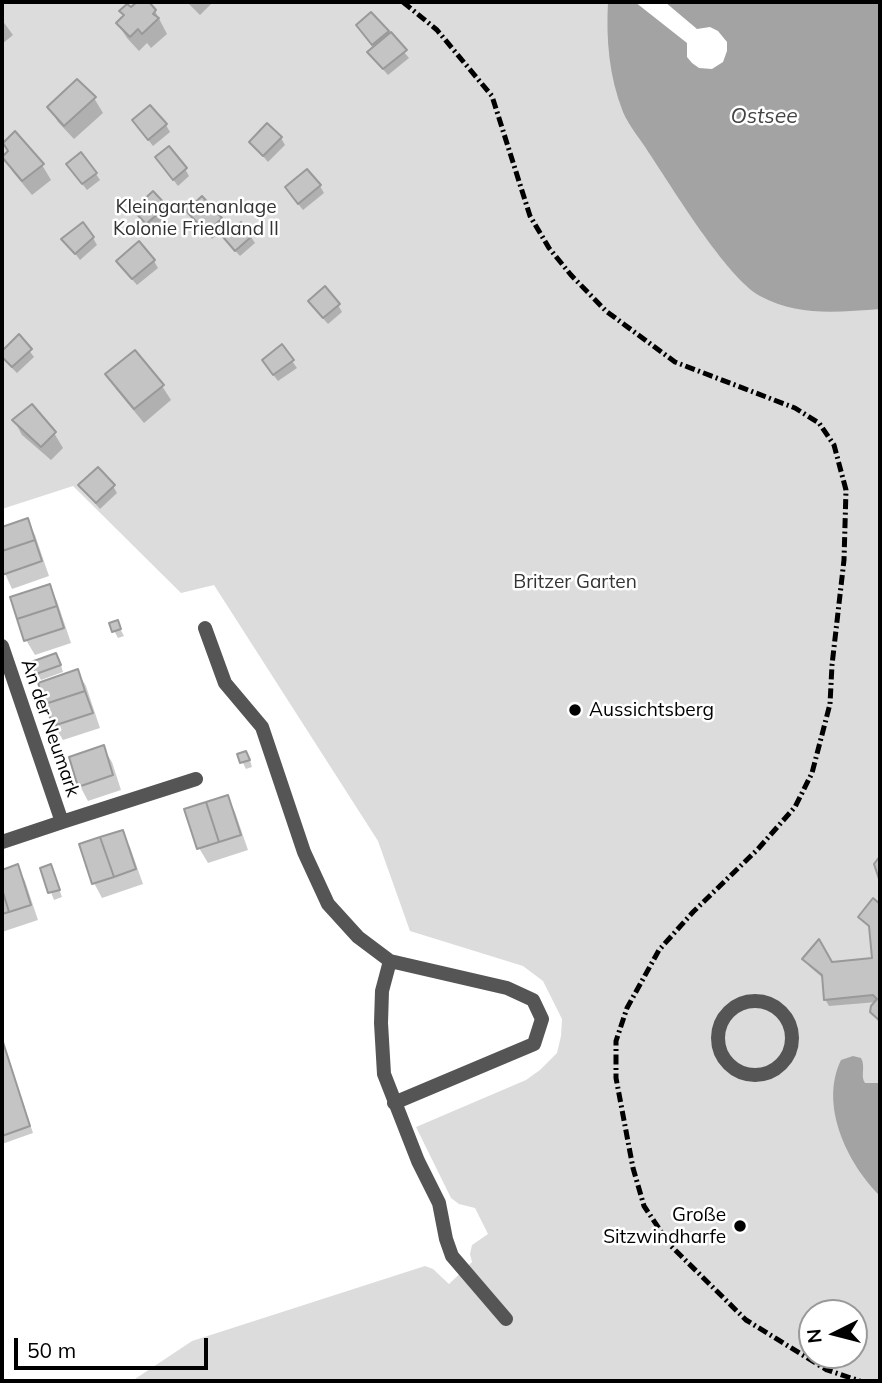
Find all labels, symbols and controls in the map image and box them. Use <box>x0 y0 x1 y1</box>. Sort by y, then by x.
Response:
water label: Ostsee <box>730 104 798 130</box>
park label: Kleingartenanlage Kolonie Friedland II <box>113 196 279 240</box>
park label: Britzer Garten <box>513 571 637 593</box>
street label: An der Neumark <box>16 656 84 800</box>
place label: Aussichtsberg <box>589 699 714 721</box>
marker: Aussichtsberg <box>567 702 583 718</box>
place label: Große Sitzwindharfe <box>603 1204 726 1248</box>
marker: Große Sitzwindharfe <box>732 1218 748 1234</box>
north arrow <box>798 1299 868 1369</box>
scale bar <box>18 1324 212 1368</box>
text: N <box>801 1328 827 1344</box>
text: 50 m <box>27 1337 76 1363</box>

